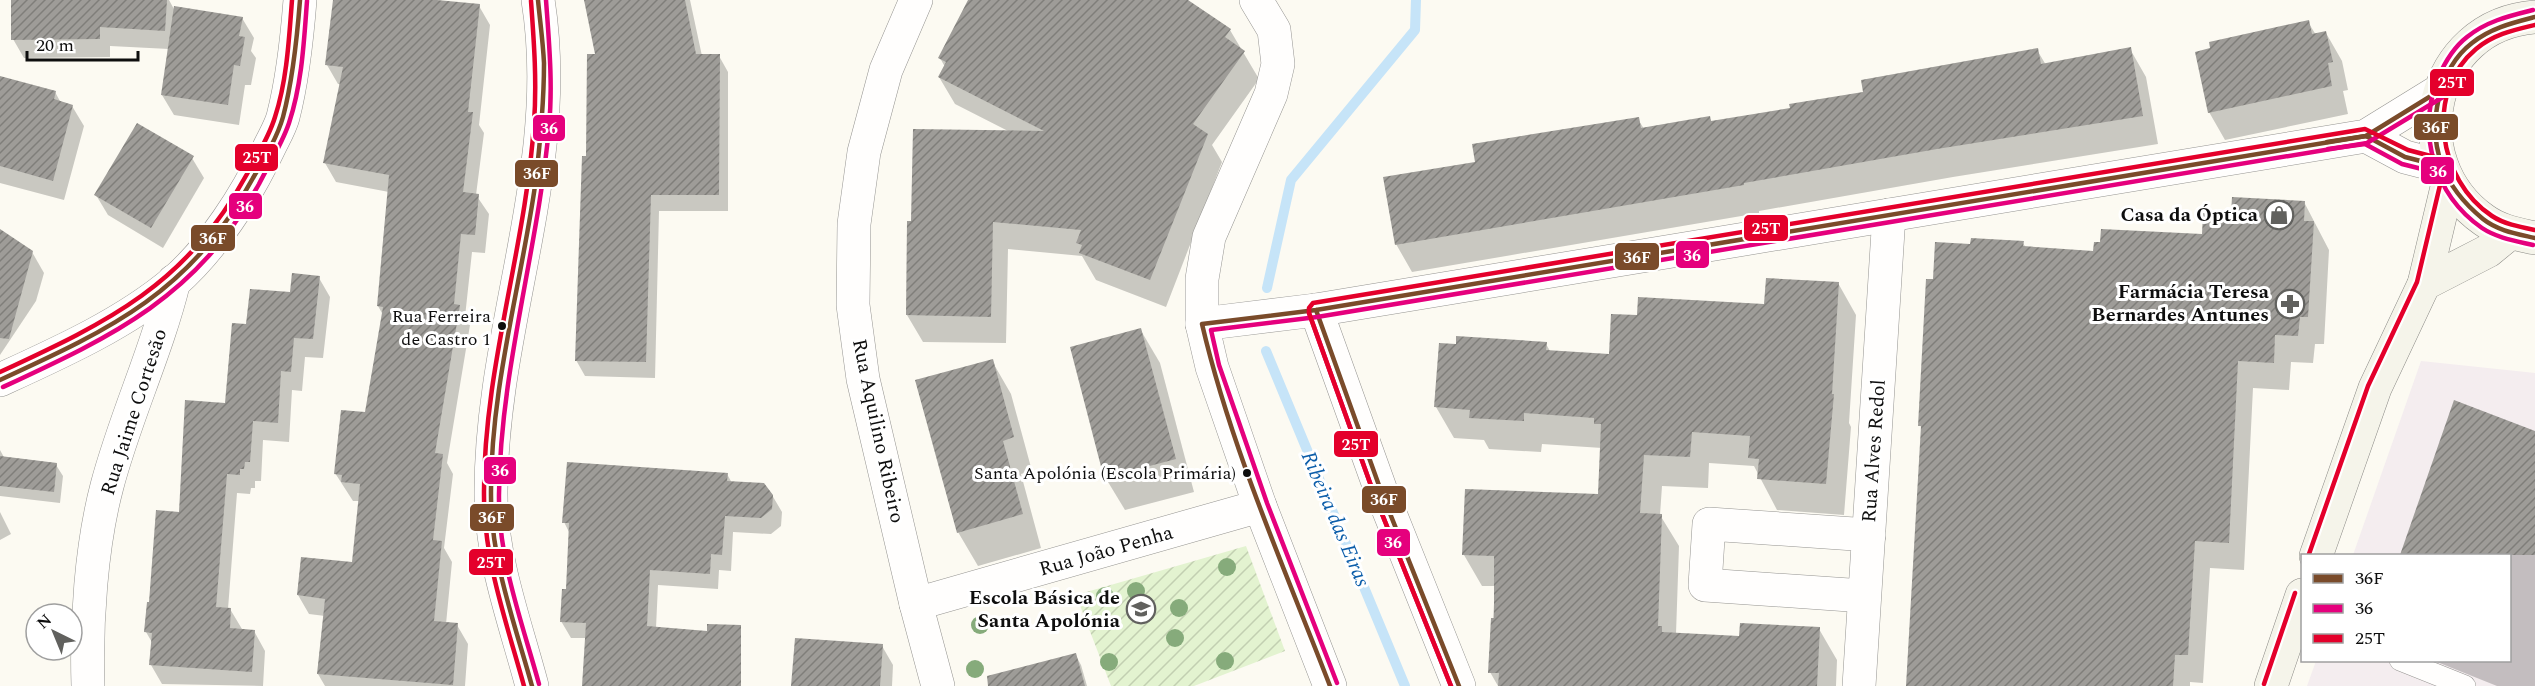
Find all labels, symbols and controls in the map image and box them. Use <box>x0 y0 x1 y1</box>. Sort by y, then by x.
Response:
scale bar <box>27 24 138 62</box>
text: 20 m <box>36 32 74 59</box>
line badge: 25T <box>2429 68 2475 97</box>
text: 25T <box>2437 71 2467 95</box>
line badge: 36F <box>2413 113 2459 141</box>
line badge: 36 <box>532 114 566 142</box>
text: 36F <box>2422 116 2450 140</box>
text: 36 <box>540 117 558 141</box>
line badge: 25T <box>234 143 279 172</box>
text: 25T <box>242 146 272 170</box>
line badge: 36 <box>2420 156 2455 185</box>
line badge: 36F <box>514 159 559 188</box>
text: 36 <box>2429 160 2447 184</box>
text: 36F <box>523 162 551 186</box>
line badge: 36 <box>228 192 263 220</box>
text: 36 <box>236 195 254 219</box>
shop icon: Casa da Óptica <box>2263 199 2295 231</box>
place label: Casa da Óptica <box>2121 200 2259 230</box>
line badge: 25T <box>1743 214 1789 242</box>
text: 25T <box>1751 217 1781 241</box>
line badge: 36F <box>190 224 236 252</box>
text: 36F <box>199 227 227 251</box>
line badge: 36 <box>1675 240 1710 269</box>
line badge: 36F <box>1614 242 1660 271</box>
text: 36 <box>1683 244 1701 268</box>
text: 36F <box>1623 246 1651 270</box>
place label: Farmácia Teresa Bernardes Antunes <box>2091 277 2270 330</box>
pharmacy icon: Farmácia Teresa Bernardes Antunes <box>2274 288 2306 320</box>
place label: Rua Ferreira de Castro 1 <box>392 303 491 353</box>
marker: Rua Ferreira de Castro 1 <box>496 320 508 332</box>
street label: Rua Jaime Cortesão <box>93 325 175 499</box>
street label: Rua Aquilino Ribeiro <box>844 336 912 526</box>
street label: Rua Alves Redol <box>1854 378 1894 524</box>
line badge: 25T <box>1333 430 1379 458</box>
text: 25T <box>1341 433 1371 457</box>
water label: Ribeira das Eiras <box>1292 446 1378 592</box>
line badge: 36 <box>483 456 517 485</box>
text: 36 <box>491 459 509 483</box>
place label: Santa Apolónia (Escola Primária) <box>974 460 1236 487</box>
marker: Santa Apolónia (Escola Primária) <box>1241 467 1253 479</box>
line badge: 36F <box>1361 485 1407 514</box>
text: 36F <box>1370 488 1398 512</box>
line badge: 36F <box>469 503 515 532</box>
text: 36F <box>478 506 506 530</box>
street label: Rua João Penha <box>1035 517 1177 584</box>
line badge: 36 <box>1376 528 1411 557</box>
text: 36 <box>1384 531 1402 555</box>
line badge: 25T <box>468 548 514 576</box>
text: 25T <box>476 551 506 575</box>
legend <box>2301 554 2511 662</box>
text: 36F <box>2355 565 2384 592</box>
place label: Escola Básica de Santa Apolónia <box>969 583 1121 636</box>
school or university icon: Escola Básica de Santa Apolónia <box>1125 593 1157 625</box>
text: 36 <box>2355 595 2373 622</box>
north arrow <box>24 602 84 662</box>
text: N <box>31 609 57 635</box>
text: 25T <box>2355 625 2385 652</box>

